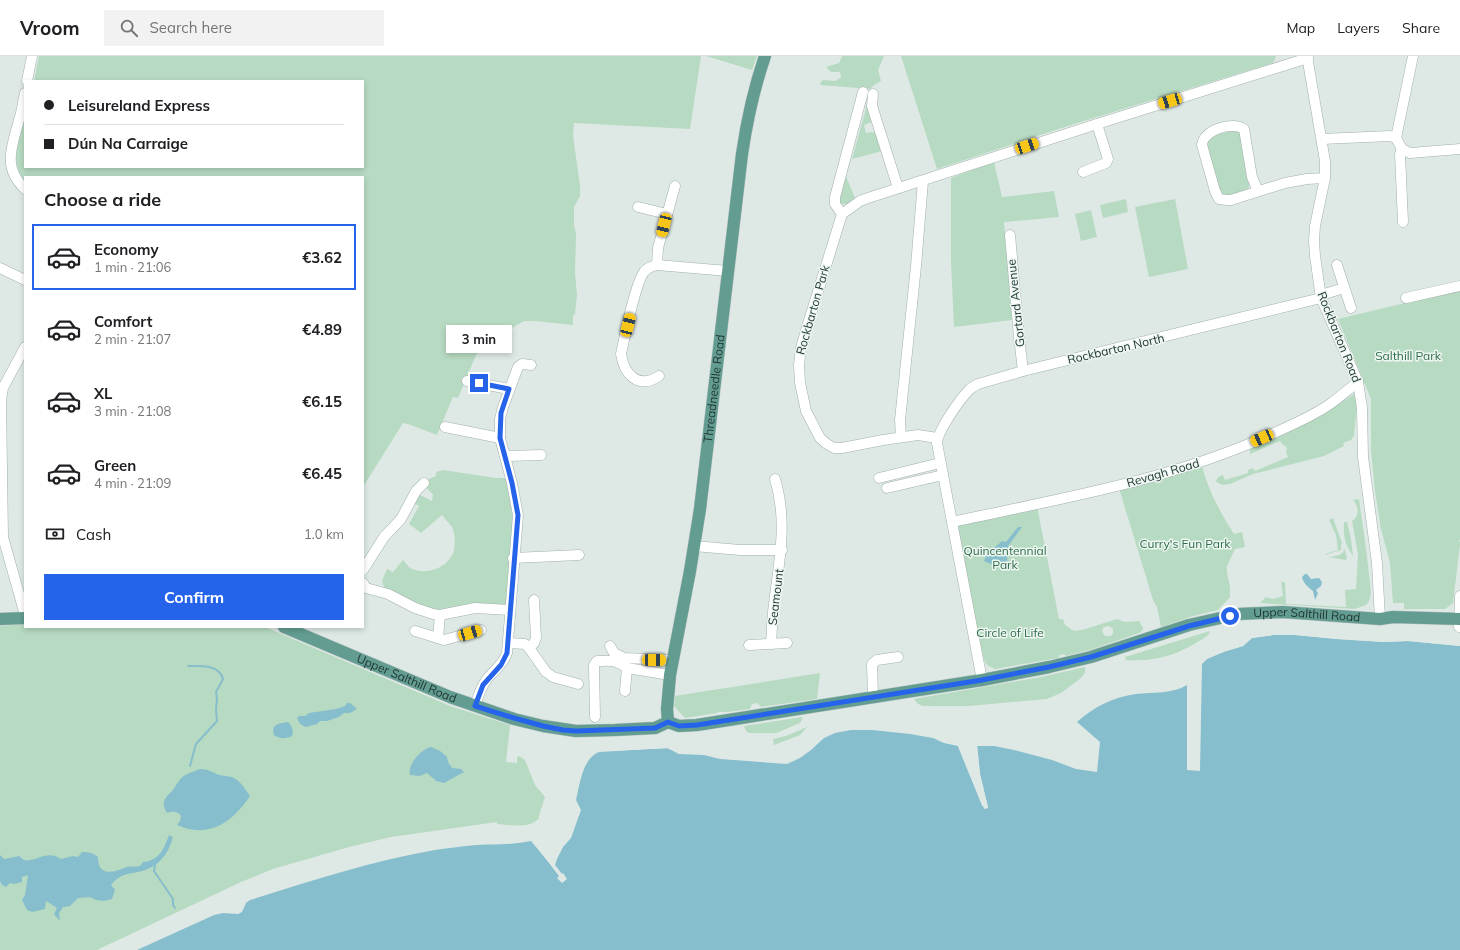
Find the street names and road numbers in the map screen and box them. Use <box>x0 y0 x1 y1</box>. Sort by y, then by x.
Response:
street label: Gortard Avenue <box>1003 258 1028 348</box>
street label: Rockbarton Park <box>793 262 833 356</box>
street label: Rockbarton Road <box>1314 289 1365 384</box>
street label: Rockbarton North <box>1066 330 1166 367</box>
street label: Threadneedle Road <box>700 334 728 444</box>
street label: Revagh Road <box>1125 455 1201 490</box>
street label: Seamount <box>765 568 786 626</box>
street label: Upper Salthill Road <box>1253 604 1361 625</box>
street label: Upper Salthill Road <box>354 650 459 706</box>

